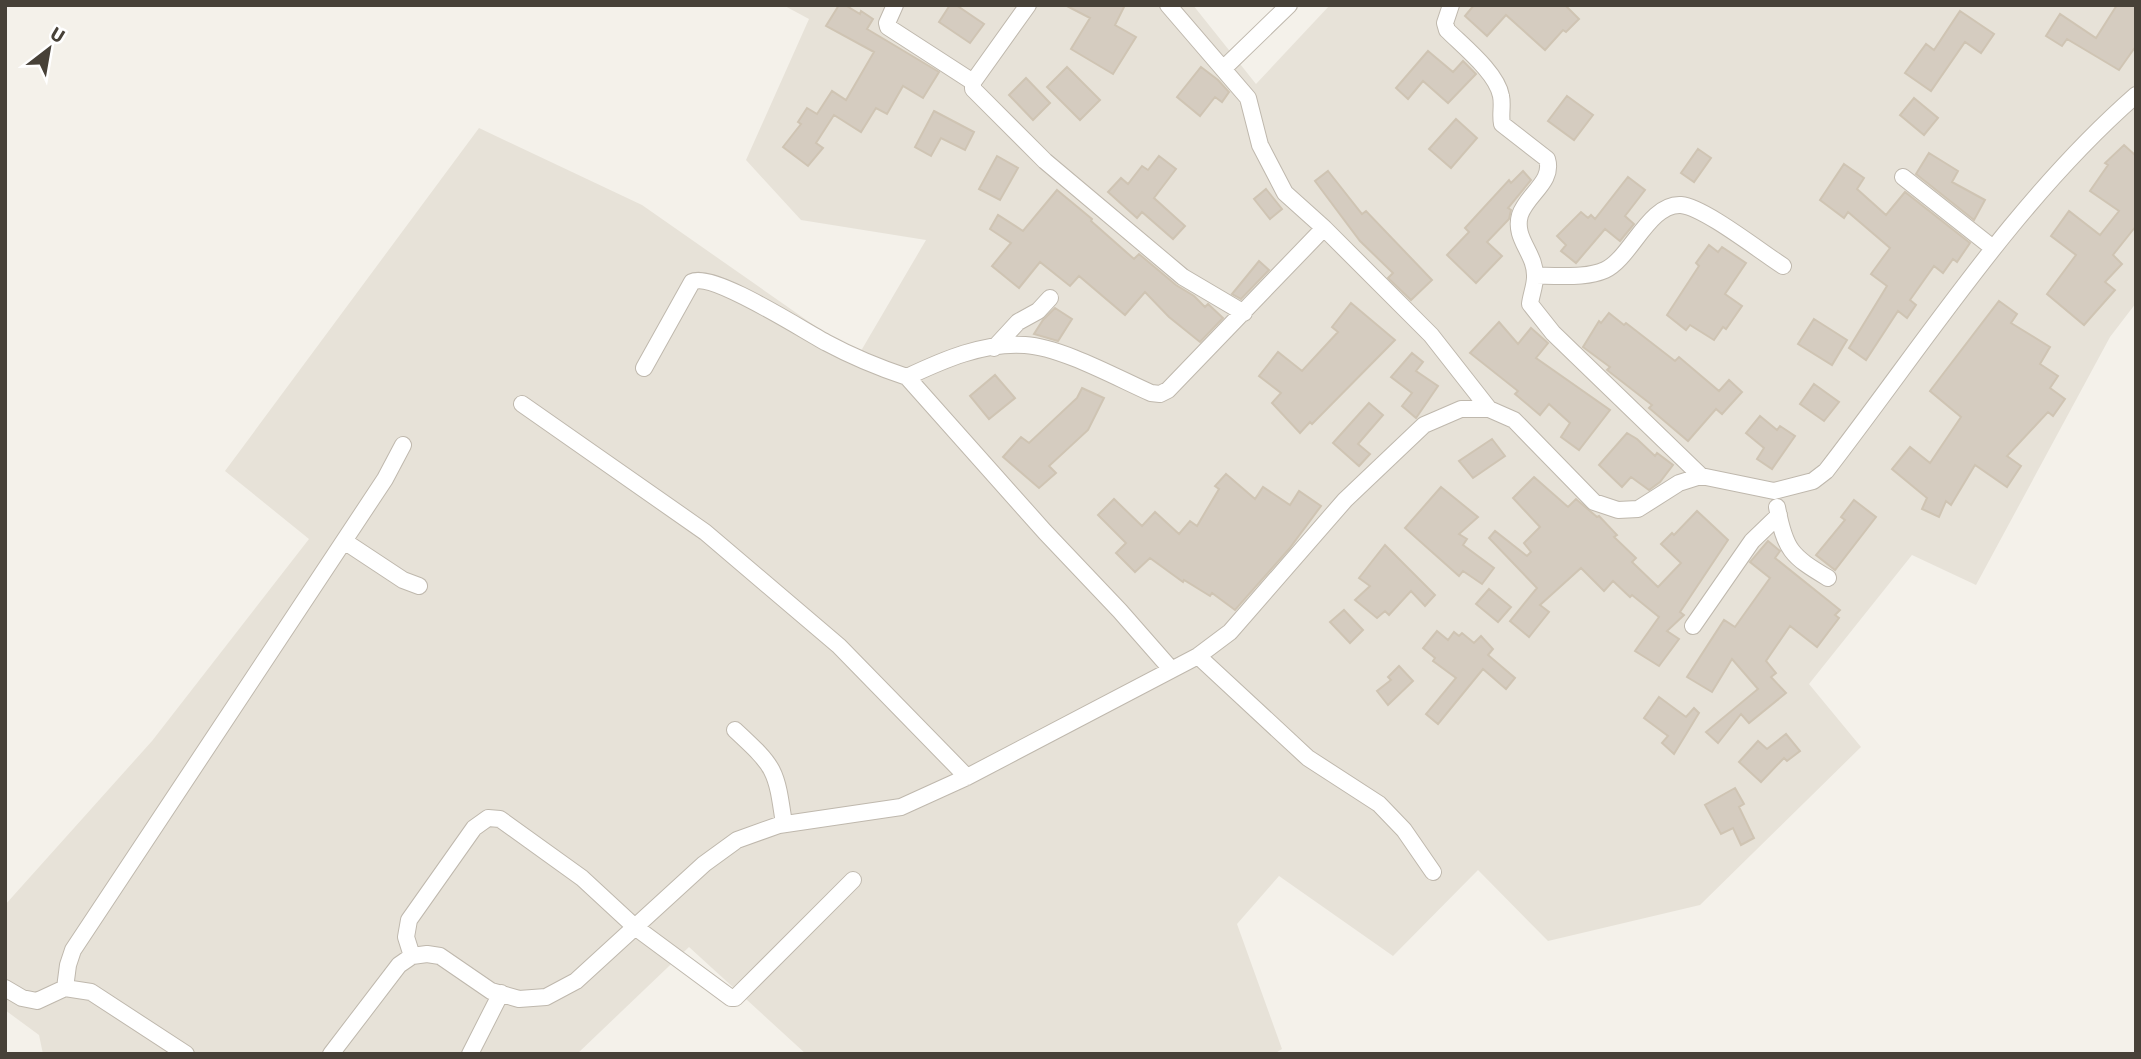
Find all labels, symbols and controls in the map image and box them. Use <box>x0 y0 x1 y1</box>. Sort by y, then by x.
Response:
north arrow <box>14 14 84 84</box>
text: U <box>46 22 69 49</box>

